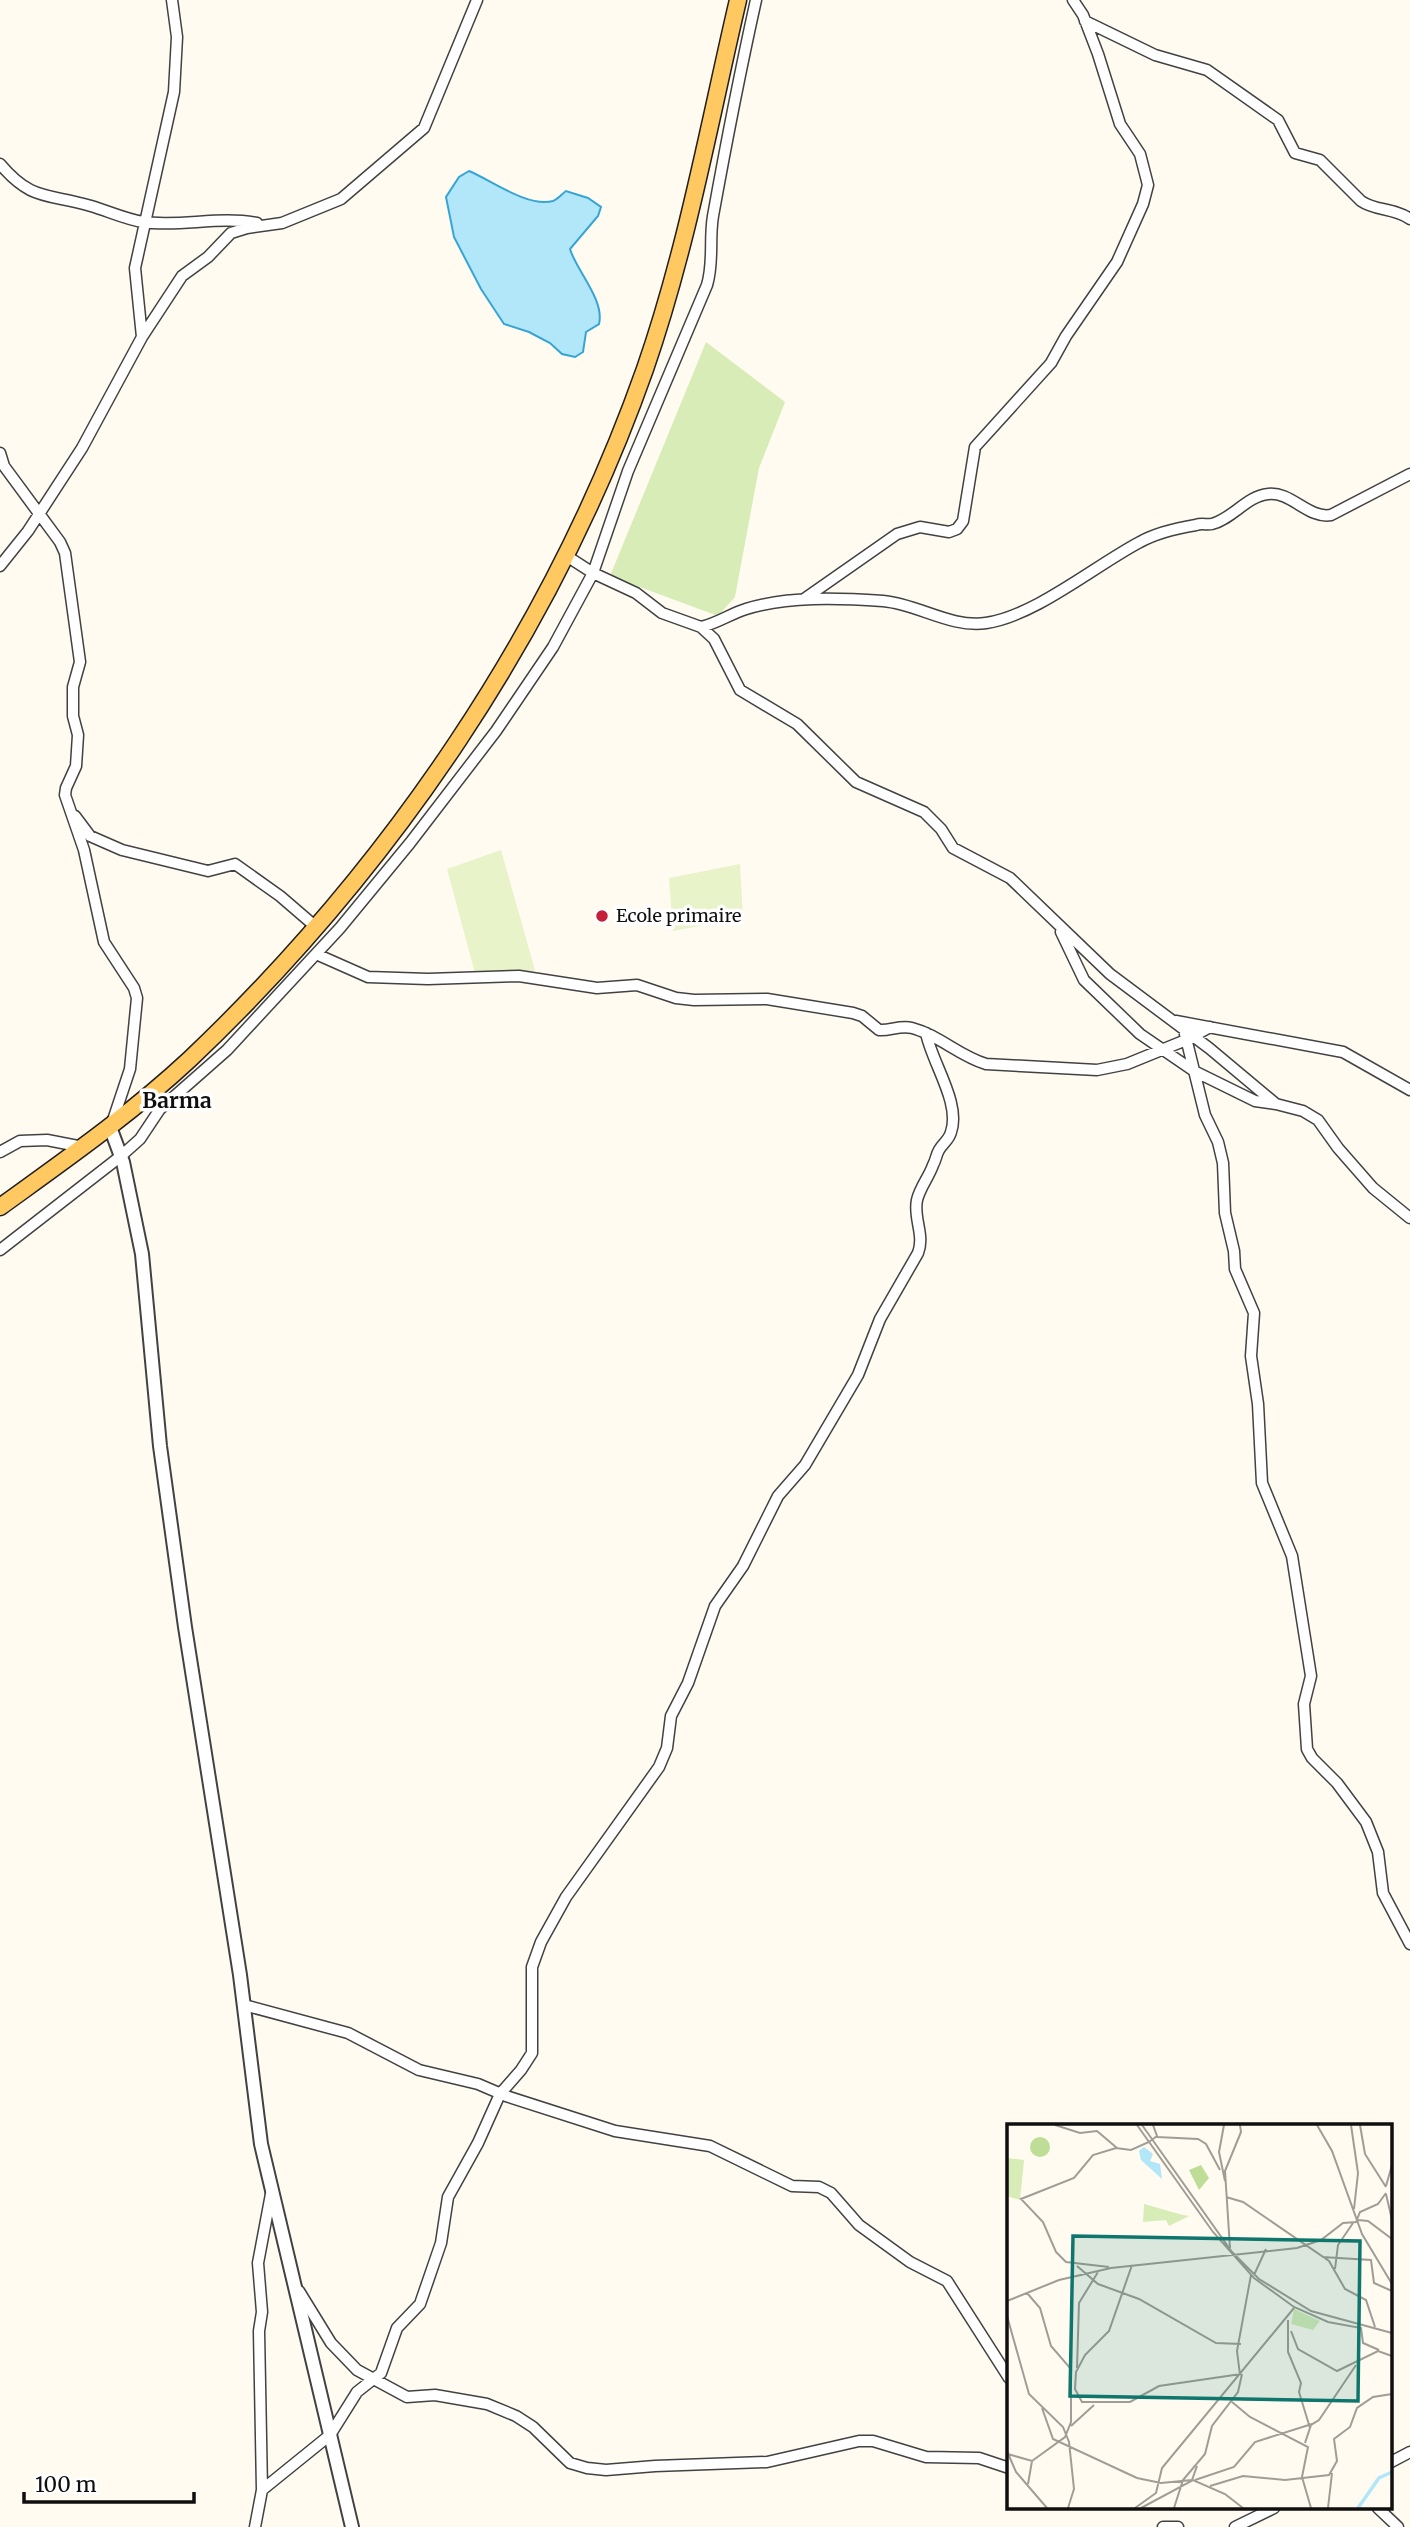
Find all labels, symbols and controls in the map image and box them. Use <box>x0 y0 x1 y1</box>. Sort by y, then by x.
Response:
place label: Ecole primaire <box>616 904 741 927</box>
marker: Ecole primaire <box>594 908 610 924</box>
district label: Barma <box>142 1087 212 1114</box>
inset map <box>1007 2124 1392 2510</box>
scale bar <box>24 2460 194 2504</box>
text: 100 m <box>35 2471 97 2498</box>

